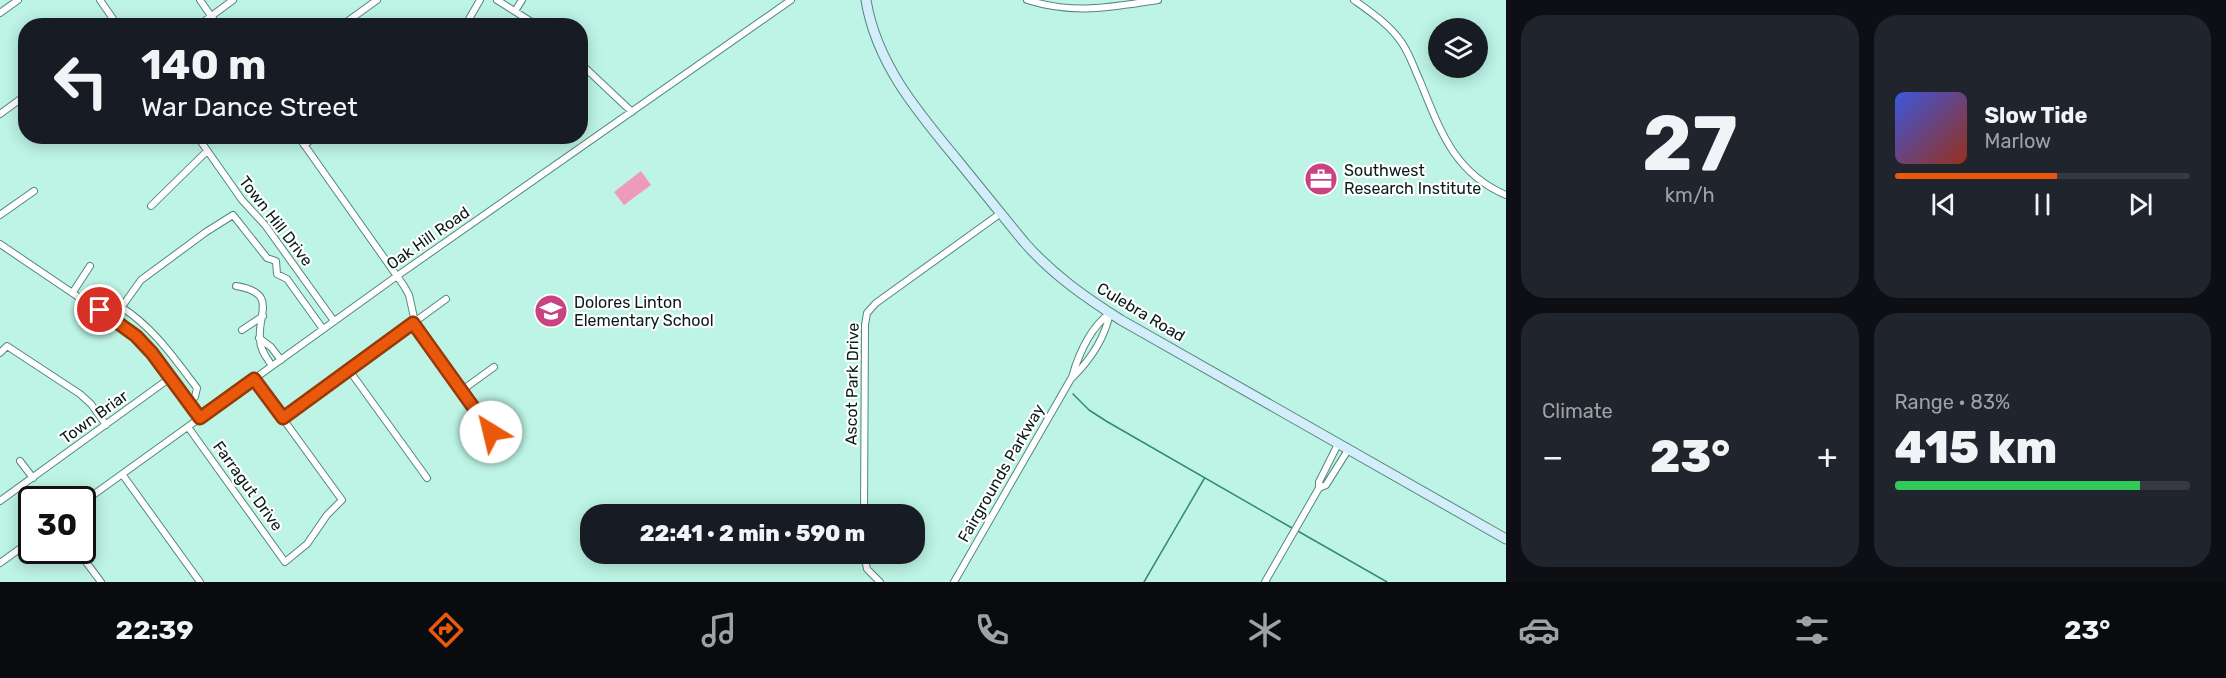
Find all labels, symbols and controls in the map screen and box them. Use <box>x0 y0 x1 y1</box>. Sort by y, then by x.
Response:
map controls <box>1428 18 1488 78</box>
button: layers <box>1428 18 1488 78</box>
text: 140 m <box>141 40 267 90</box>
icon: left <box>42 42 120 120</box>
text: War Dance Street <box>141 91 358 123</box>
text: 27 <box>1642 97 1737 190</box>
text: Slow Tide <box>1985 102 2088 129</box>
text: Marlow <box>1985 129 2051 153</box>
office icon: Southwest Research Institute <box>1303 161 1339 197</box>
place label: Southwest Research Institute <box>1344 161 1481 198</box>
street label: Town Hill Drive <box>235 172 317 270</box>
text: km/h <box>1665 183 1715 207</box>
icon: previous <box>1927 188 1960 221</box>
icon: pause <box>2026 188 2059 221</box>
icon: next <box>2124 188 2157 221</box>
street label: Oak Hill Road <box>383 203 473 273</box>
street label: Culebra Road <box>1094 278 1188 346</box>
pin <box>74 284 125 335</box>
icon: arrive <box>83 293 116 326</box>
school or university icon: Dolores Linton Elementary School <box>533 293 569 329</box>
place label: Dolores Linton Elementary School <box>574 293 714 330</box>
street label: Ascot Park Drive <box>841 323 863 445</box>
street label: Town Briar <box>57 386 131 448</box>
text: Range · 83% <box>1895 390 2010 414</box>
text: Climate <box>1542 399 1613 423</box>
position arrow <box>459 400 523 464</box>
street label: Fairgrounds Parkway <box>954 400 1048 545</box>
text: 415 km <box>1895 421 2057 474</box>
text: 23° <box>1650 430 1730 483</box>
street label: Farragut Drive <box>209 437 287 535</box>
text: − <box>1542 437 1563 476</box>
text: + <box>1817 437 1837 476</box>
speed limit sign: 30 <box>18 486 96 564</box>
text: 22:41 · 2 min · 590 m <box>640 520 865 547</box>
icon: directions <box>425 609 467 651</box>
icon: music <box>698 609 740 651</box>
icon: phone <box>971 609 1013 651</box>
icon: climate <box>1244 609 1286 651</box>
icon: car <box>1518 609 1560 651</box>
icon: filters <box>1791 609 1833 651</box>
text: 22:39 <box>116 614 194 646</box>
text: 23° <box>2064 614 2110 646</box>

